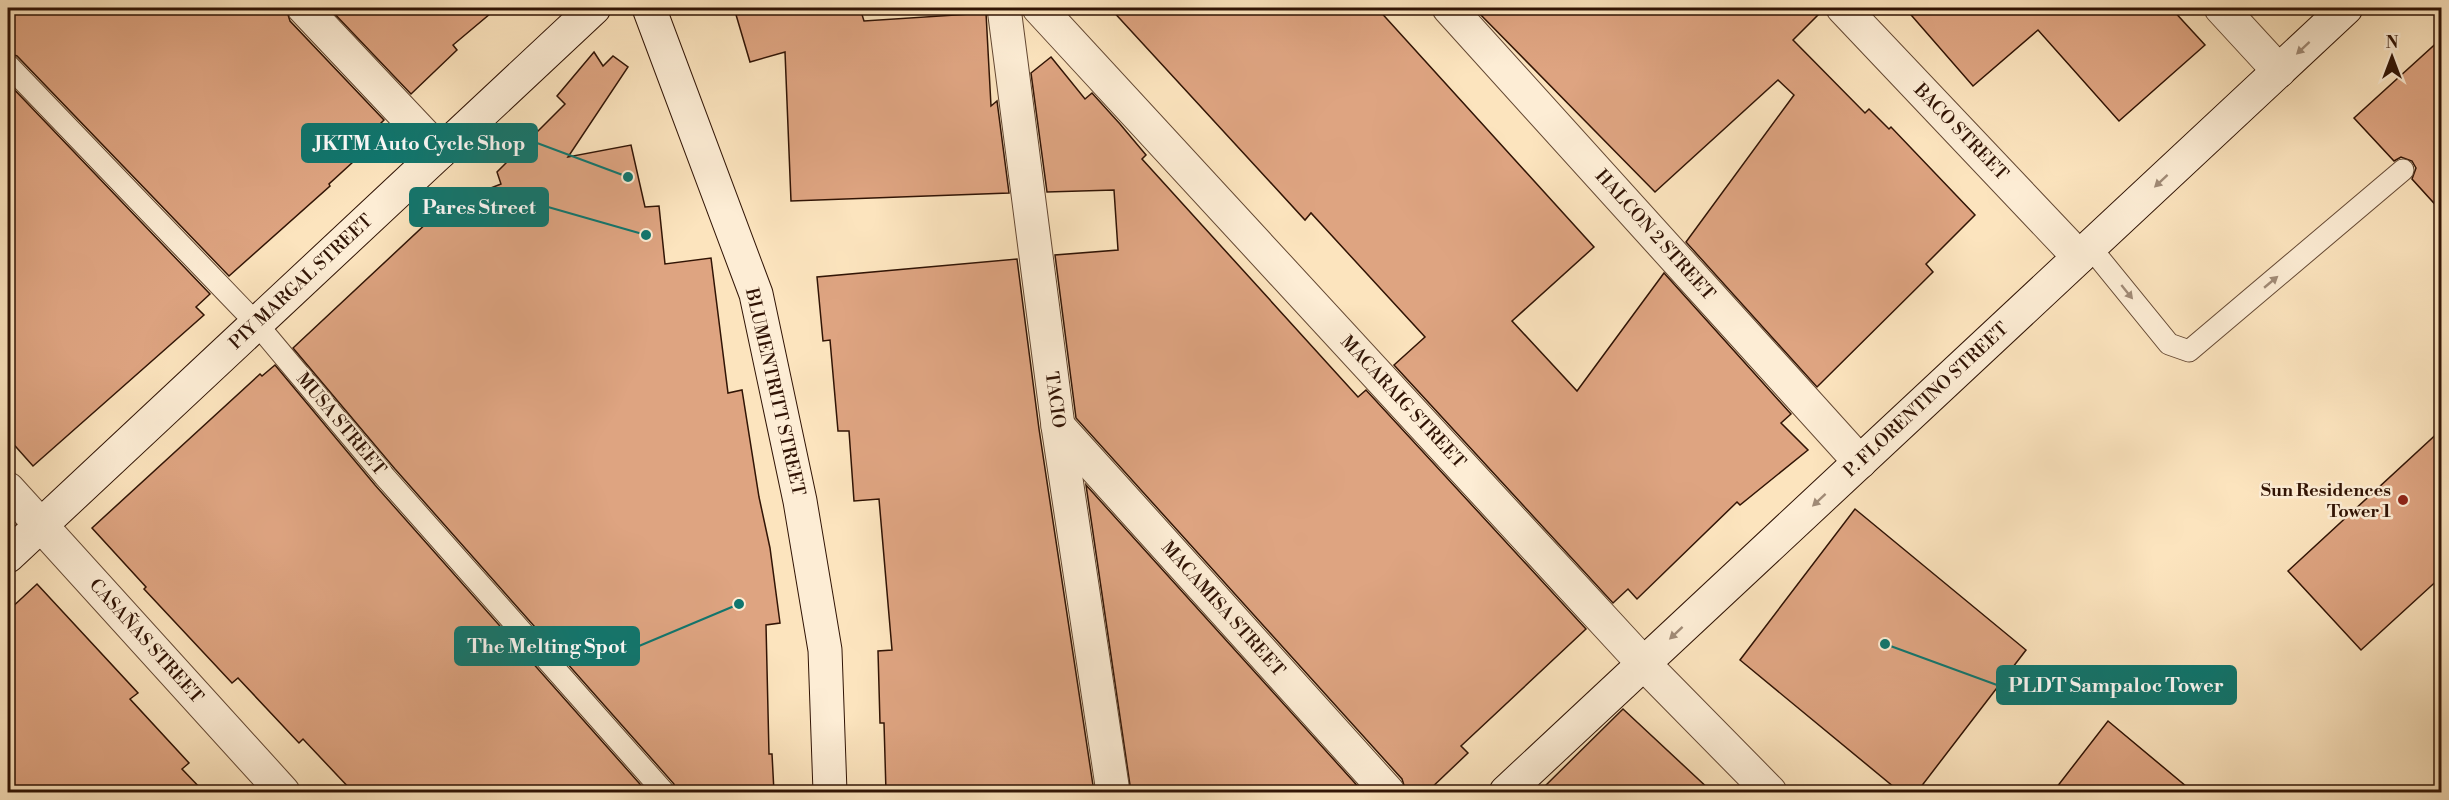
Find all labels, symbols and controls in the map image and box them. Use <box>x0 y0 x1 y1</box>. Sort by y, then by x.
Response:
north arrow <box>2362 27 2422 87</box>
text: N <box>2386 33 2399 53</box>
one-way arrow <box>2297 40 2311 54</box>
street label: BACO STREET <box>1908 78 2013 186</box>
callout: JKTM Auto Cycle Shop <box>302 124 537 162</box>
text: JKTM Auto Cycle Shop <box>312 132 525 157</box>
street label: HALCON 2 STREET <box>1590 165 1720 305</box>
one-way arrow <box>2154 174 2169 187</box>
callout: Pares Street <box>410 188 548 226</box>
text: Pares Street <box>422 196 537 221</box>
street label: PIY MARGAL STREET <box>224 209 378 355</box>
one-way arrow <box>2263 276 2279 289</box>
street label: BLUMENTRITT STREET <box>740 285 810 498</box>
one-way arrow <box>2121 285 2133 300</box>
street label: P. FLORENTINO STREET <box>1839 317 2013 482</box>
street label: MACARAIG STREET <box>1335 331 1471 473</box>
street label: MUSA STREET <box>291 368 391 481</box>
street label: TACIO <box>1040 370 1070 430</box>
place label: Sun Residences Tower 1 <box>2261 479 2391 523</box>
one-way arrow <box>1812 493 1827 506</box>
marker: Sun Residences Tower 1 <box>2396 493 2410 507</box>
street label: MACAMISA STREET <box>1156 537 1290 682</box>
street label: CASAÑAS STREET <box>84 573 209 708</box>
one-way arrow <box>1669 626 1684 640</box>
callout: The Melting Spot <box>455 627 639 665</box>
text: The Melting Spot <box>467 635 628 660</box>
callout: PLDT Sampaloc Tower <box>1997 666 2236 704</box>
text: PLDT Sampaloc Tower <box>2008 674 2224 699</box>

